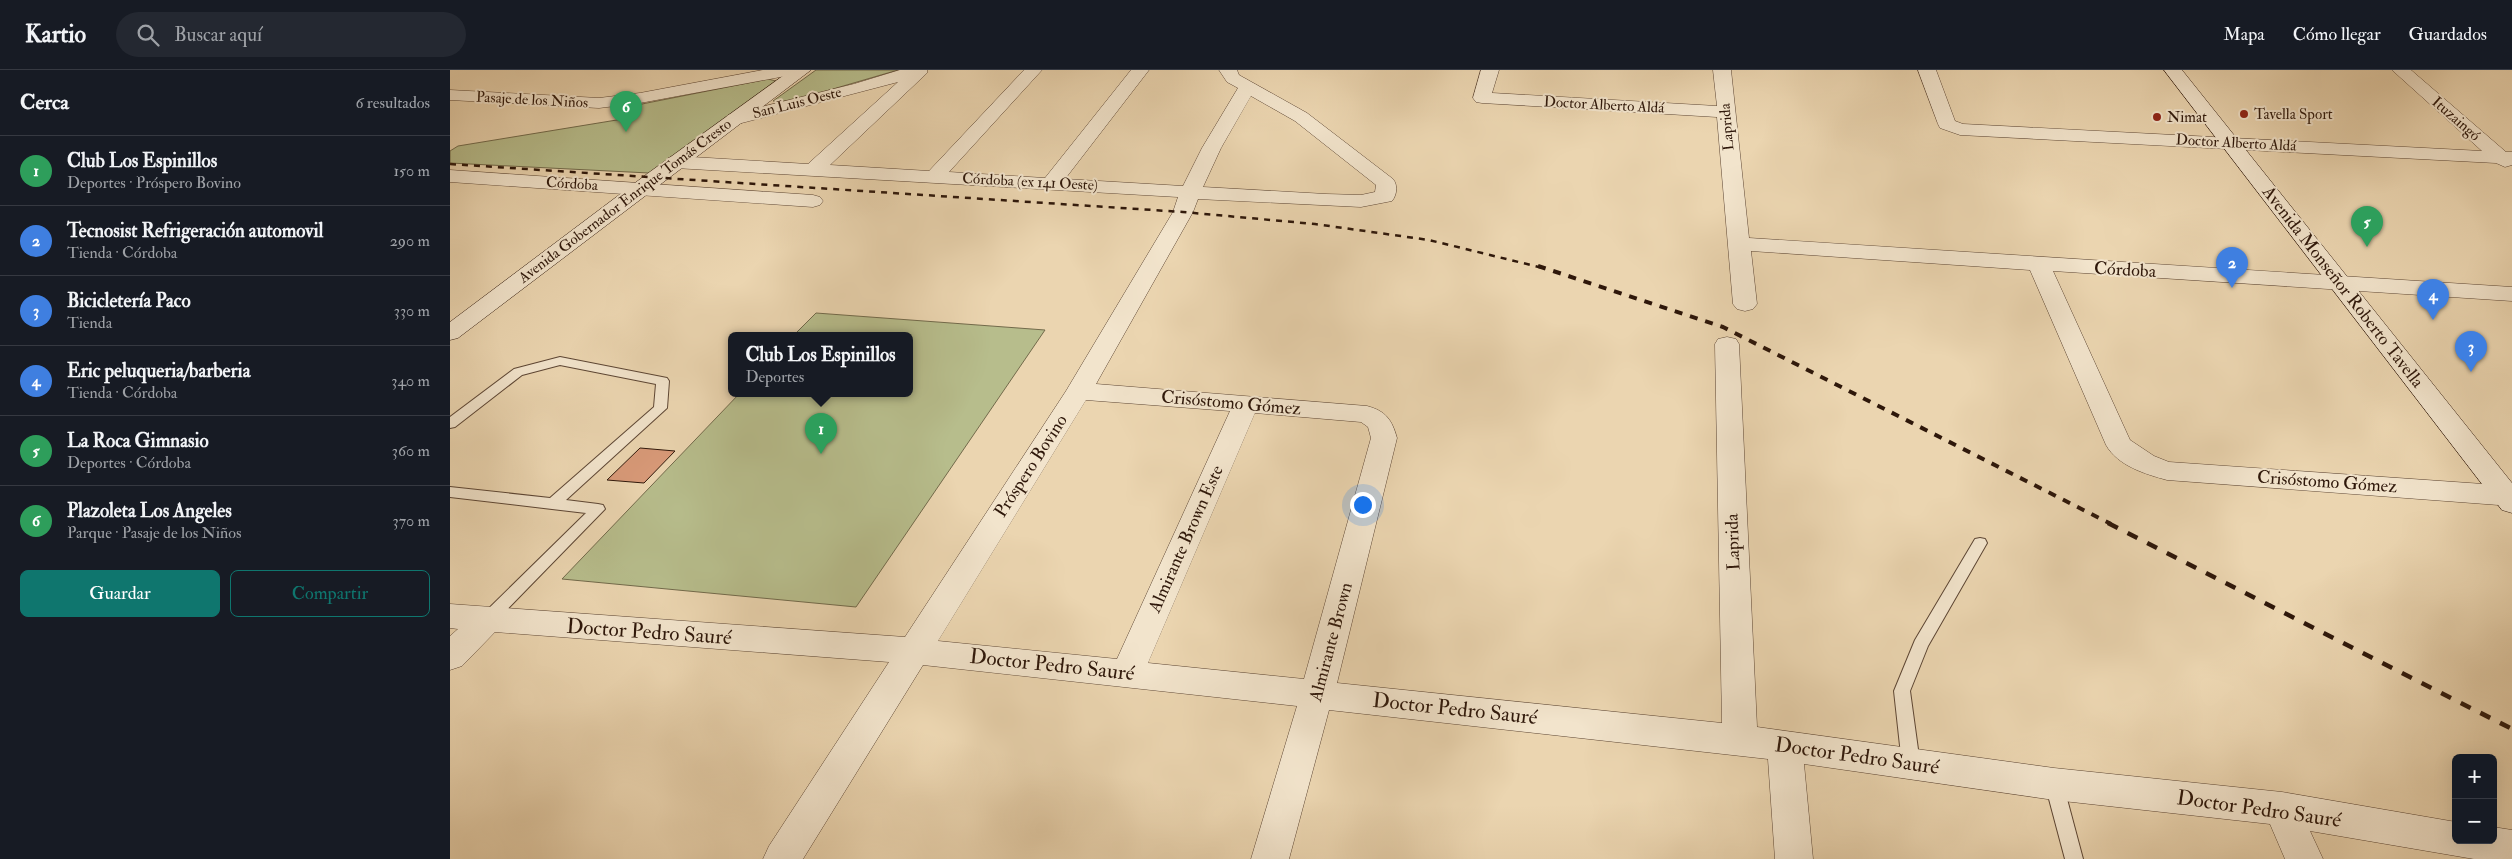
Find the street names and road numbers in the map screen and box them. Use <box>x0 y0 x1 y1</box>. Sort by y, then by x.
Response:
street label: San Luis Oeste <box>751 83 843 123</box>
street label: Pasaje de los Niños <box>475 88 589 112</box>
street label: Doctor Alberto Aldá <box>1543 92 1666 118</box>
street label: Ituzaingó <box>2428 93 2484 145</box>
street label: Laprida <box>1715 102 1740 152</box>
street label: Avenida Gobernador Enrique Tomás Cresto <box>514 115 735 288</box>
street label: Doctor Alberto Aldá <box>2175 130 2298 156</box>
street label: Córdoba (ex 141 Oeste) <box>962 169 1098 195</box>
street label: Córdoba <box>545 173 599 195</box>
street label: Avenida Monseñor Roberto Tavella <box>2256 181 2429 393</box>
street label: Córdoba <box>2093 257 2157 283</box>
street label: Crisóstomo Gómez <box>1160 385 1302 421</box>
street label: Próspero Bovino <box>989 410 1073 522</box>
street label: Almirante Brown Este <box>1143 461 1229 617</box>
street label: Crisóstomo Gómez <box>2256 466 2398 498</box>
street label: Laprida <box>1720 512 1745 571</box>
street label: Almirante Brown <box>1304 580 1358 705</box>
street label: Doctor Pedro Sauré <box>565 613 733 651</box>
street label: Doctor Pedro Sauré <box>968 643 1136 687</box>
street label: Doctor Pedro Sauré <box>1371 687 1539 731</box>
street label: Doctor Pedro Sauré <box>1773 731 1941 781</box>
street label: Doctor Pedro Sauré <box>2175 784 2343 834</box>

